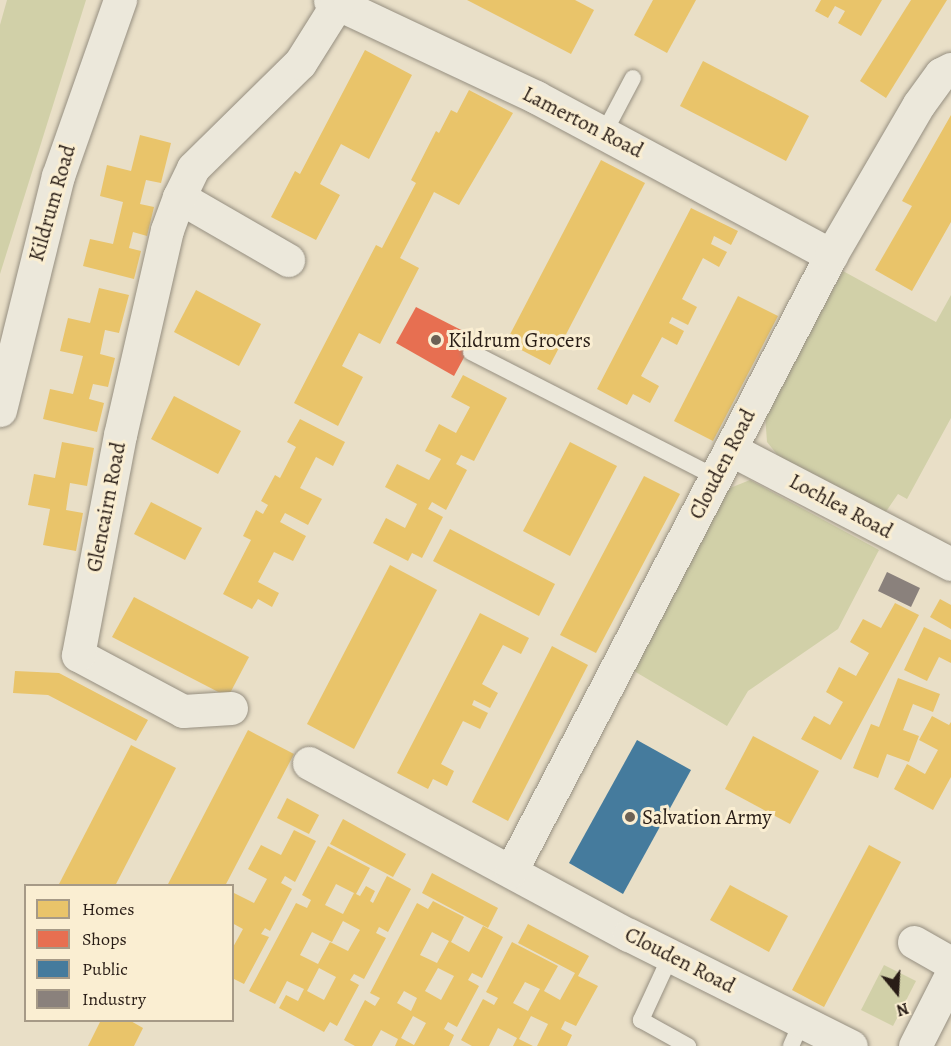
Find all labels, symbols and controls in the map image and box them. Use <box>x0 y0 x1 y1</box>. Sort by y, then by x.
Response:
street label: Lamerton Road <box>518 81 648 163</box>
street label: Kildrum Road <box>23 142 81 264</box>
place label: Kildrum Grocers <box>448 327 591 353</box>
marker: Kildrum Grocers <box>429 333 443 347</box>
street label: Clouden Road <box>683 405 761 523</box>
street label: Glencairn Road <box>81 440 131 574</box>
street label: Lochlea Road <box>785 468 897 544</box>
place label: Salvation Army <box>642 804 772 830</box>
marker: Salvation Army <box>623 810 637 824</box>
legend <box>24 884 234 1022</box>
text: Homes <box>82 897 134 921</box>
street label: Clouden Road <box>621 921 739 999</box>
text: Shops <box>82 927 127 951</box>
text: Public <box>82 957 128 981</box>
north arrow <box>867 962 927 1022</box>
text: Industry <box>82 987 146 1011</box>
text: N <box>894 997 912 1021</box>

